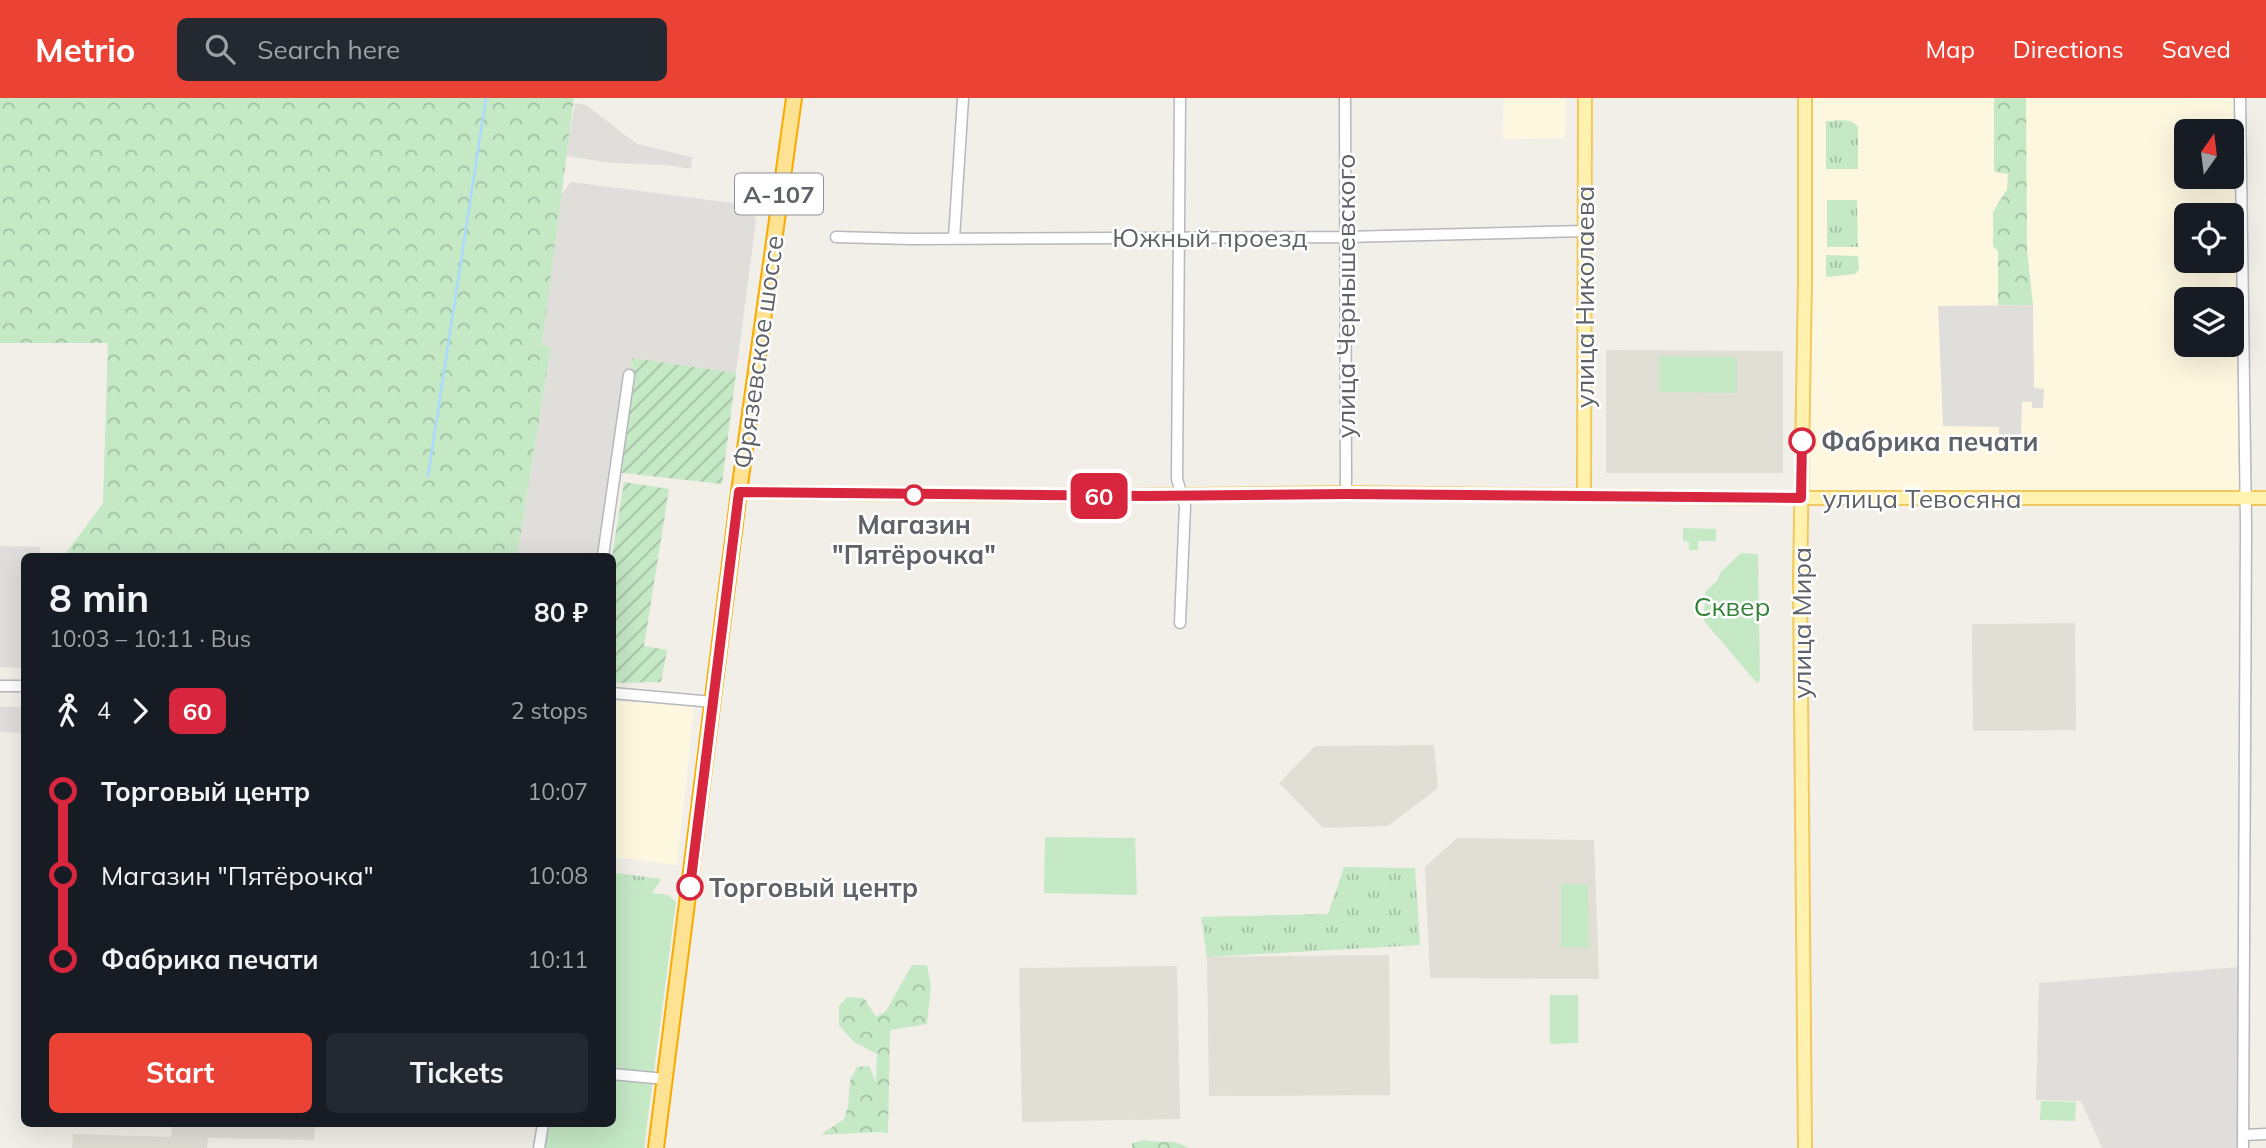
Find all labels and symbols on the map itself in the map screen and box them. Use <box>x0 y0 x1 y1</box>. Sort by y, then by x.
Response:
north arrow <box>2174 119 2244 189</box>
street label: улица Чернышевского <box>1329 154 1362 438</box>
road number: А-107 <box>735 174 823 214</box>
street label: улица Николаева <box>1568 186 1601 408</box>
street label: Южный проезд <box>1112 221 1308 254</box>
street label: Фрязевское шоссе <box>725 233 791 471</box>
place label: Фабрика печати <box>1821 425 2039 458</box>
marker: Фабрика печати <box>1789 428 1815 454</box>
line badge: 60 <box>1068 473 1130 519</box>
street label: улица Тевосяна <box>1822 482 2022 515</box>
marker: Магазин "Пятёрочка" <box>904 485 924 505</box>
place label: Магазин "Пятёрочка" <box>832 508 996 571</box>
street label: улица Мира <box>1785 547 1818 699</box>
park label: Сквер <box>1694 590 1770 623</box>
place label: Торговый центр <box>709 871 918 904</box>
marker: Торговый центр <box>677 874 703 900</box>

